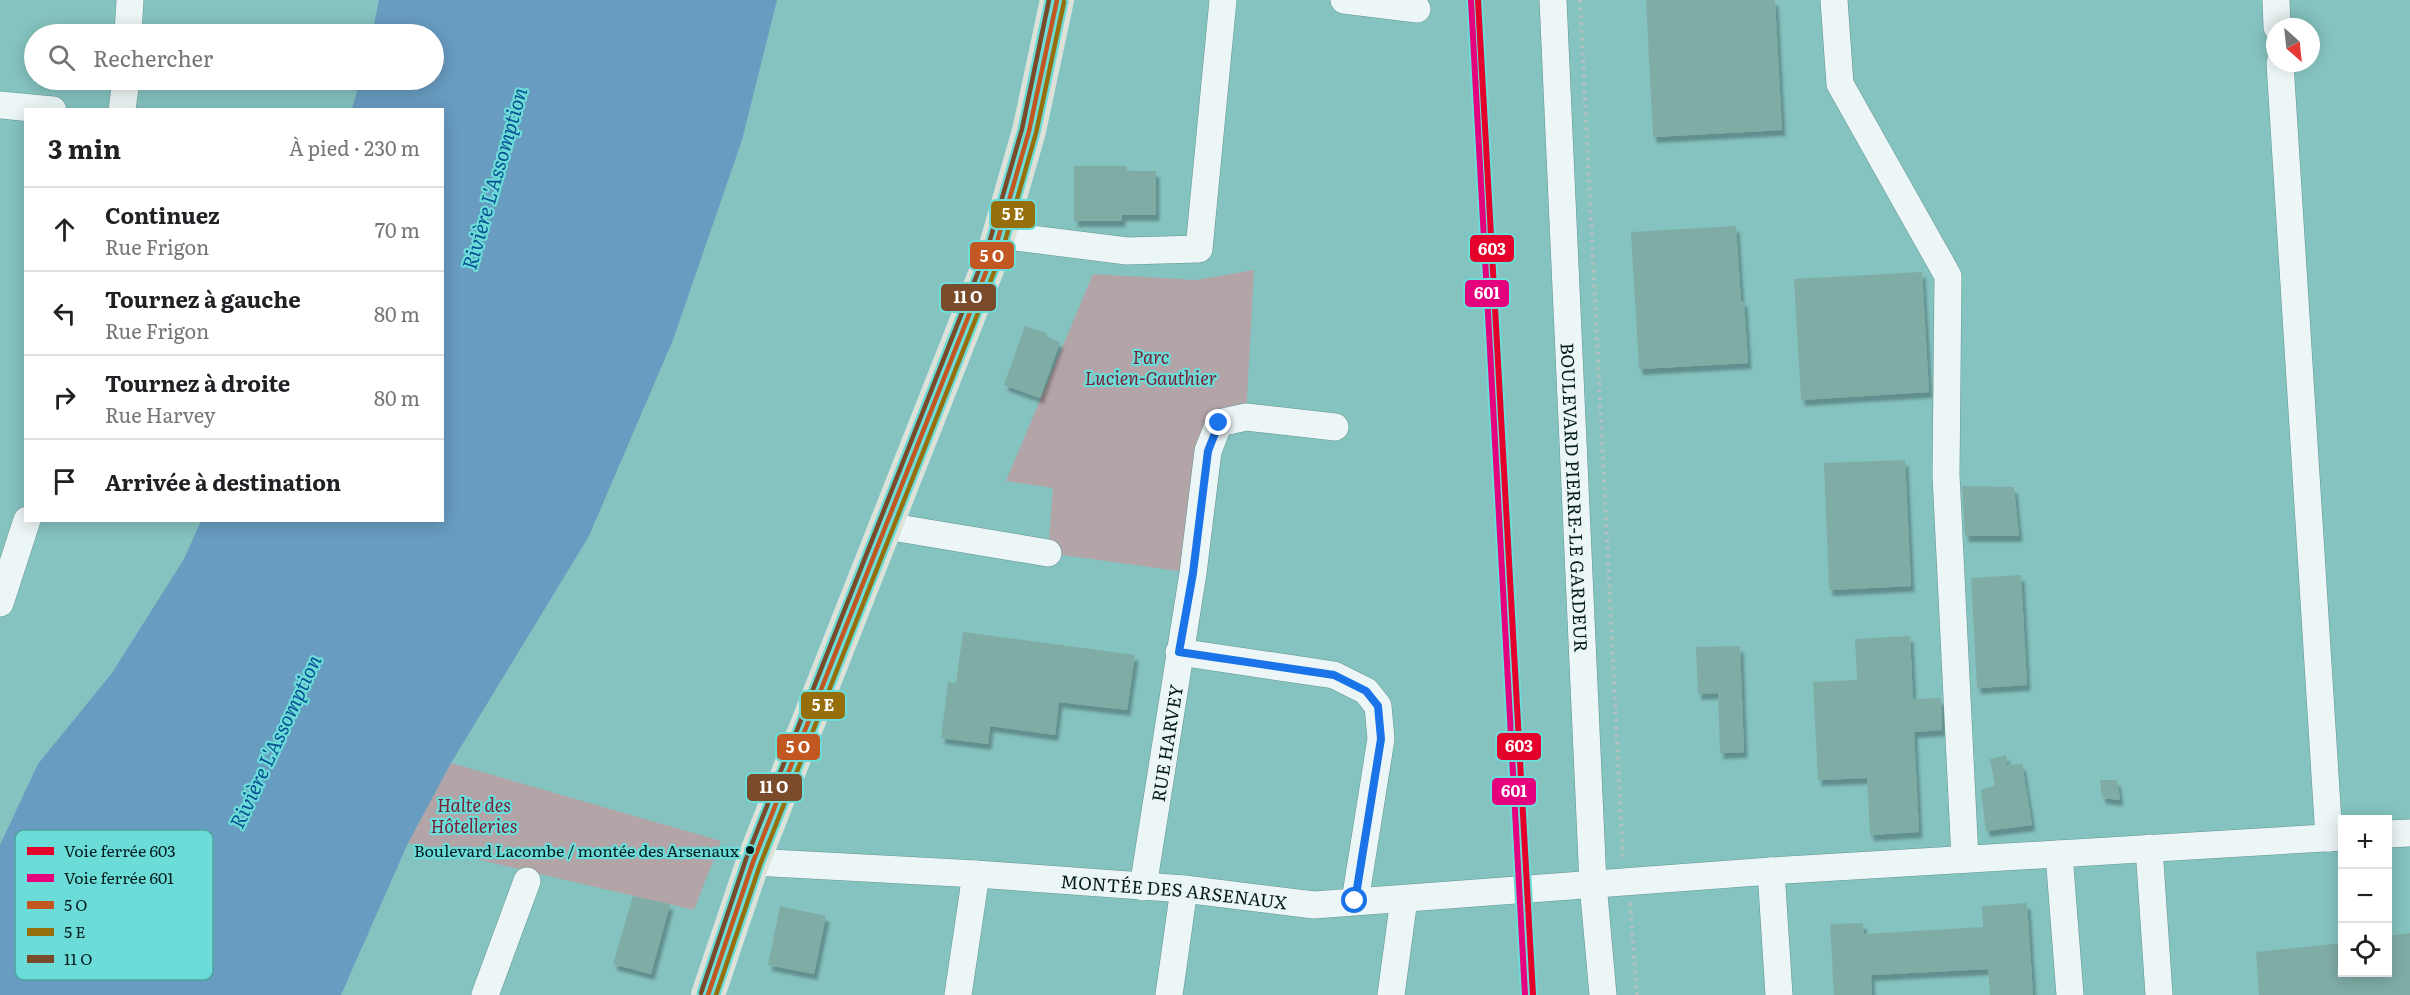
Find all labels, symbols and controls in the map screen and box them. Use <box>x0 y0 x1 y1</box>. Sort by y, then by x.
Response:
north arrow <box>2266 18 2320 72</box>
search box <box>24 24 444 90</box>
icon: search <box>45 41 78 74</box>
text: Rechercher <box>93 41 213 74</box>
water label: Rivière L'Assomption <box>453 83 533 273</box>
text: 3 min <box>48 128 121 167</box>
text: À pied · 230 m <box>289 132 420 162</box>
text: Continuez <box>105 198 220 231</box>
line badge: 5 E <box>990 200 1036 229</box>
text: 5 E <box>1002 201 1025 225</box>
icon: ahead <box>48 213 81 246</box>
text: 70 m <box>375 214 420 244</box>
text: Rue Frigon <box>105 231 209 261</box>
line badge: 603 <box>1469 234 1515 263</box>
text: 603 <box>1478 236 1506 260</box>
line badge: 5 O <box>969 241 1015 270</box>
text: 5 O <box>980 243 1004 267</box>
line badge: 601 <box>1464 279 1510 308</box>
text: 601 <box>1474 280 1500 304</box>
text: Tournez à gauche <box>105 282 301 315</box>
line badge: 11 O <box>940 283 997 312</box>
text: 11 O <box>954 284 982 308</box>
icon: left <box>48 297 81 330</box>
text: 80 m <box>374 298 420 328</box>
text: Rue Frigon <box>105 315 209 345</box>
street label: BOULEVARD PIERRE-LE GARDEUR <box>1555 342 1596 653</box>
park label: Parc Lucien-Gauthier <box>1085 343 1217 391</box>
text: Tournez à droite <box>105 366 290 399</box>
icon: right <box>48 381 81 414</box>
text: 80 m <box>374 382 420 412</box>
text: Rue Harvey <box>105 399 215 429</box>
route end <box>1205 409 1231 435</box>
icon: arrive <box>48 465 81 498</box>
text: Arrivée à destination <box>105 465 341 498</box>
water label: Rivière L'Assomption <box>221 649 327 833</box>
street label: RUE HARVEY <box>1143 682 1189 804</box>
line badge: 5 E <box>800 691 846 720</box>
text: 5 E <box>812 692 835 716</box>
line badge: 603 <box>1496 732 1542 761</box>
line badge: 5 O <box>776 733 821 761</box>
text: 603 <box>1505 733 1533 757</box>
text: 5 O <box>786 734 810 758</box>
line badge: 11 O <box>746 773 803 802</box>
text: 11 O <box>760 774 788 798</box>
line badge: 601 <box>1491 777 1537 806</box>
text: 601 <box>1501 778 1527 802</box>
park label: Halte des Hôtelleries <box>431 791 517 839</box>
map controls <box>2338 815 2392 977</box>
button: + <box>2338 815 2392 869</box>
legend <box>15 830 213 980</box>
text: Voie ferrée 603 <box>64 838 176 862</box>
place label: Boulevard Lacombe / montée des Arsenaux <box>414 838 740 862</box>
marker: Boulevard Lacombe / montée des Arsenaux <box>744 844 756 856</box>
text: Voie ferrée 601 <box>64 865 174 889</box>
street label: MONTÉE DES ARSENAUX <box>1060 867 1289 915</box>
button: − <box>2338 869 2392 923</box>
route start <box>1341 887 1367 913</box>
text: 5 O <box>64 892 88 916</box>
text: 5 E <box>64 919 86 943</box>
button: locate <box>2338 923 2392 977</box>
text: 11 O <box>64 946 92 970</box>

